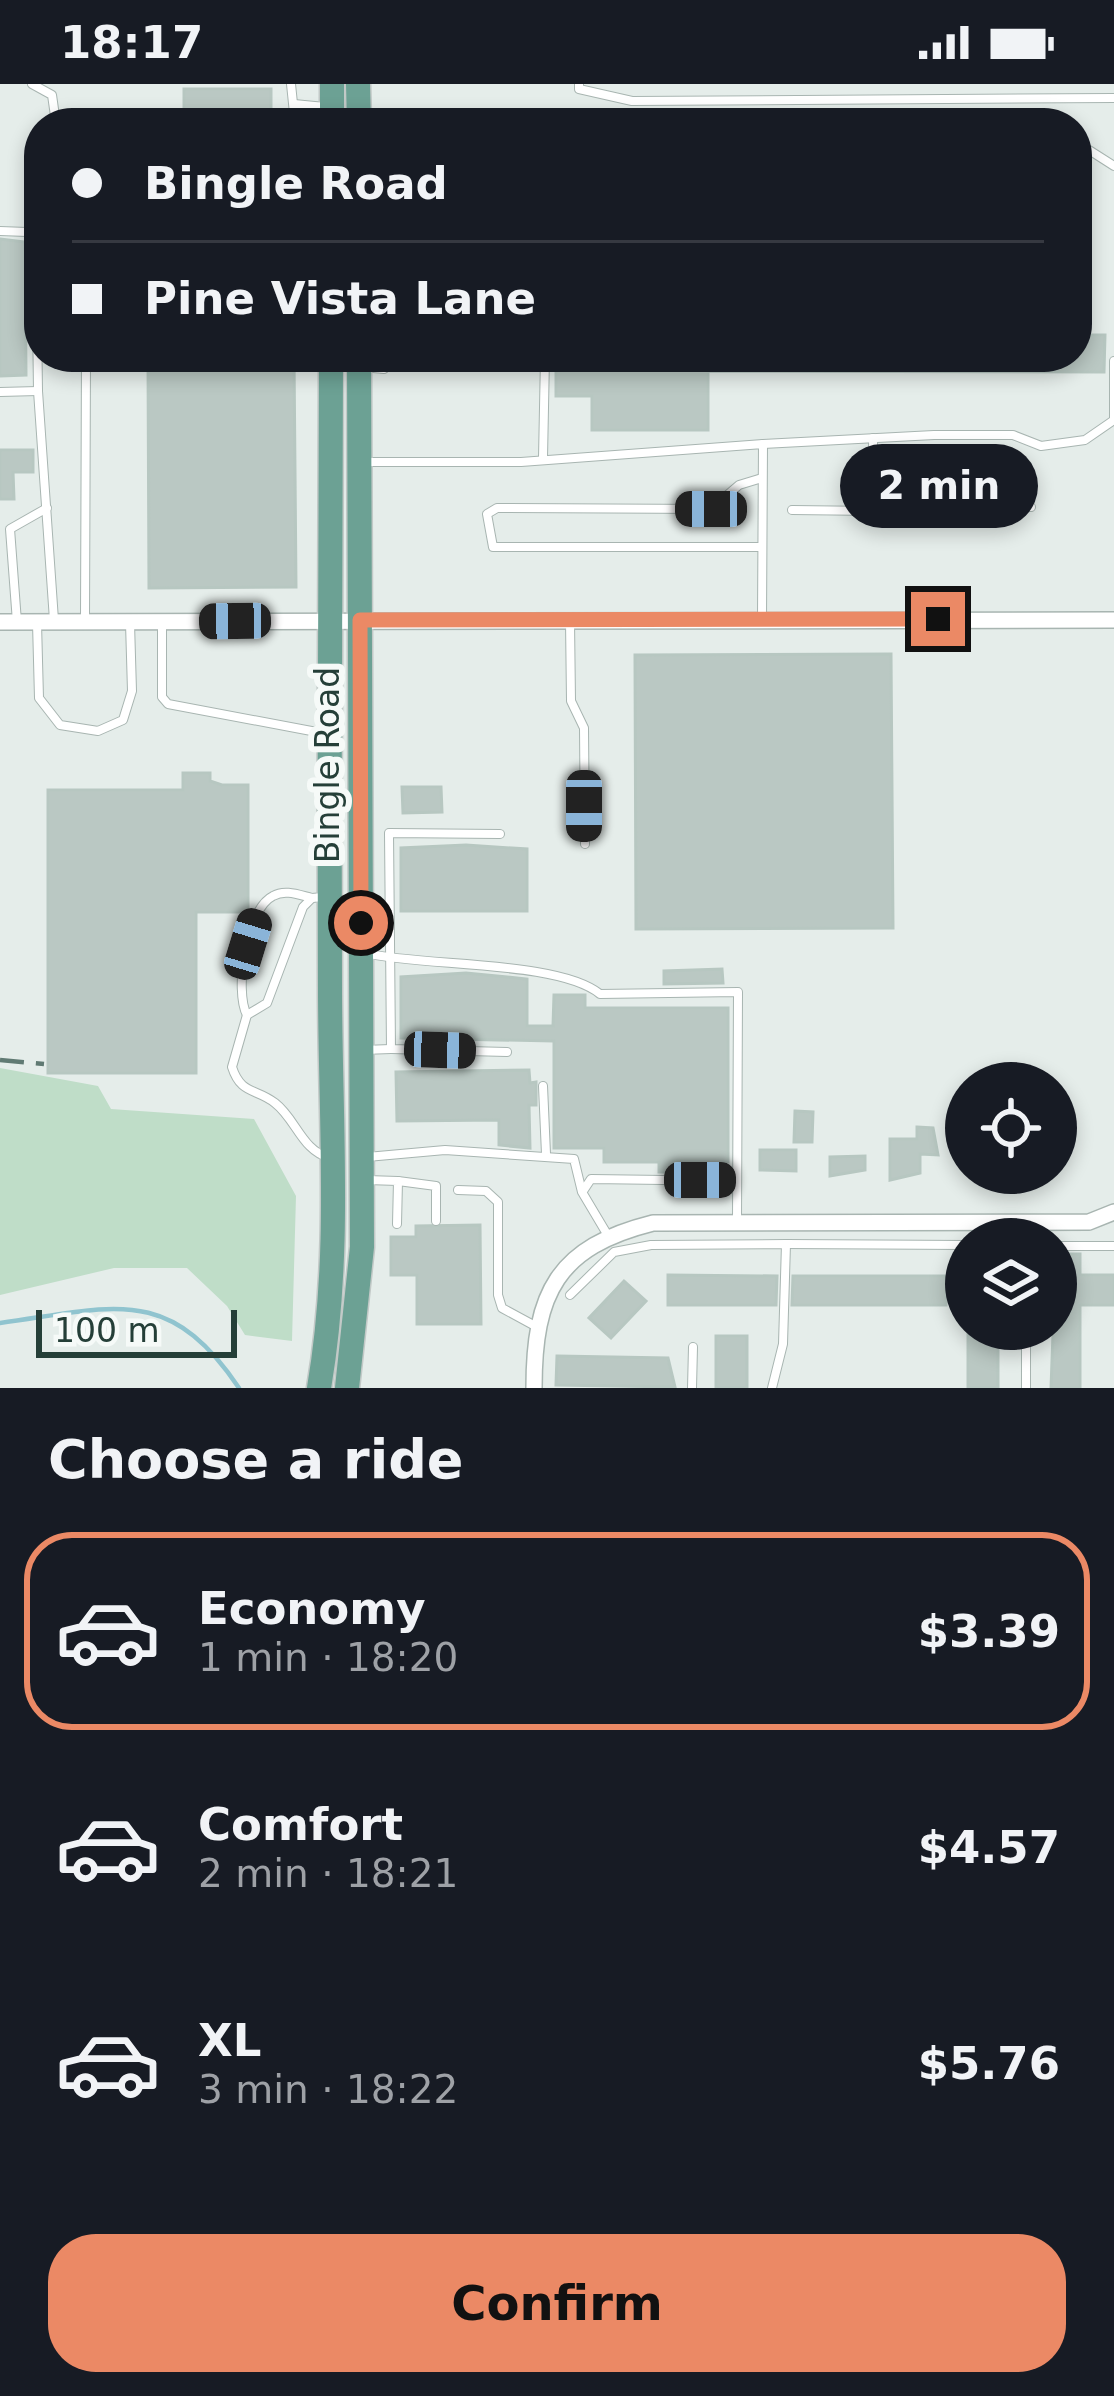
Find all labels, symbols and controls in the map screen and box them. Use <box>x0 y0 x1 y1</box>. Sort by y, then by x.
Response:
text: 18:17 <box>60 16 203 69</box>
text: Bingle Road <box>144 157 448 210</box>
text: Pine Vista Lane <box>144 272 536 325</box>
callout: 2 min <box>839 445 1037 529</box>
text: 2 min <box>878 463 1000 508</box>
car <box>675 491 747 527</box>
route end <box>911 592 965 646</box>
car <box>199 602 271 640</box>
street label: Bingle Road <box>308 667 347 863</box>
car <box>566 770 602 842</box>
route start <box>334 896 388 950</box>
car <box>220 904 276 984</box>
car <box>403 1031 477 1069</box>
map controls <box>945 1062 1077 1350</box>
button: locate <box>945 1062 1077 1194</box>
car <box>664 1162 736 1198</box>
button: layers <box>945 1218 1077 1350</box>
scale bar <box>36 1304 237 1357</box>
text: 100 m <box>54 1311 160 1350</box>
text: Choose a ride <box>48 1428 464 1491</box>
icon: car <box>54 1577 162 1685</box>
text: Economy <box>198 1582 426 1635</box>
text: $3.39 <box>918 1605 1060 1658</box>
text: 1 min · 18:20 <box>198 1635 458 1680</box>
icon: car <box>54 1793 162 1901</box>
text: Comfort <box>198 1798 403 1851</box>
text: $4.57 <box>918 1821 1060 1874</box>
text: 2 min · 18:21 <box>198 1851 458 1896</box>
icon: car <box>54 2009 162 2117</box>
text: XL <box>198 2014 261 2067</box>
text: $5.76 <box>918 2037 1060 2090</box>
text: 3 min · 18:22 <box>198 2067 458 2112</box>
button: Confirm <box>48 2234 1066 2372</box>

